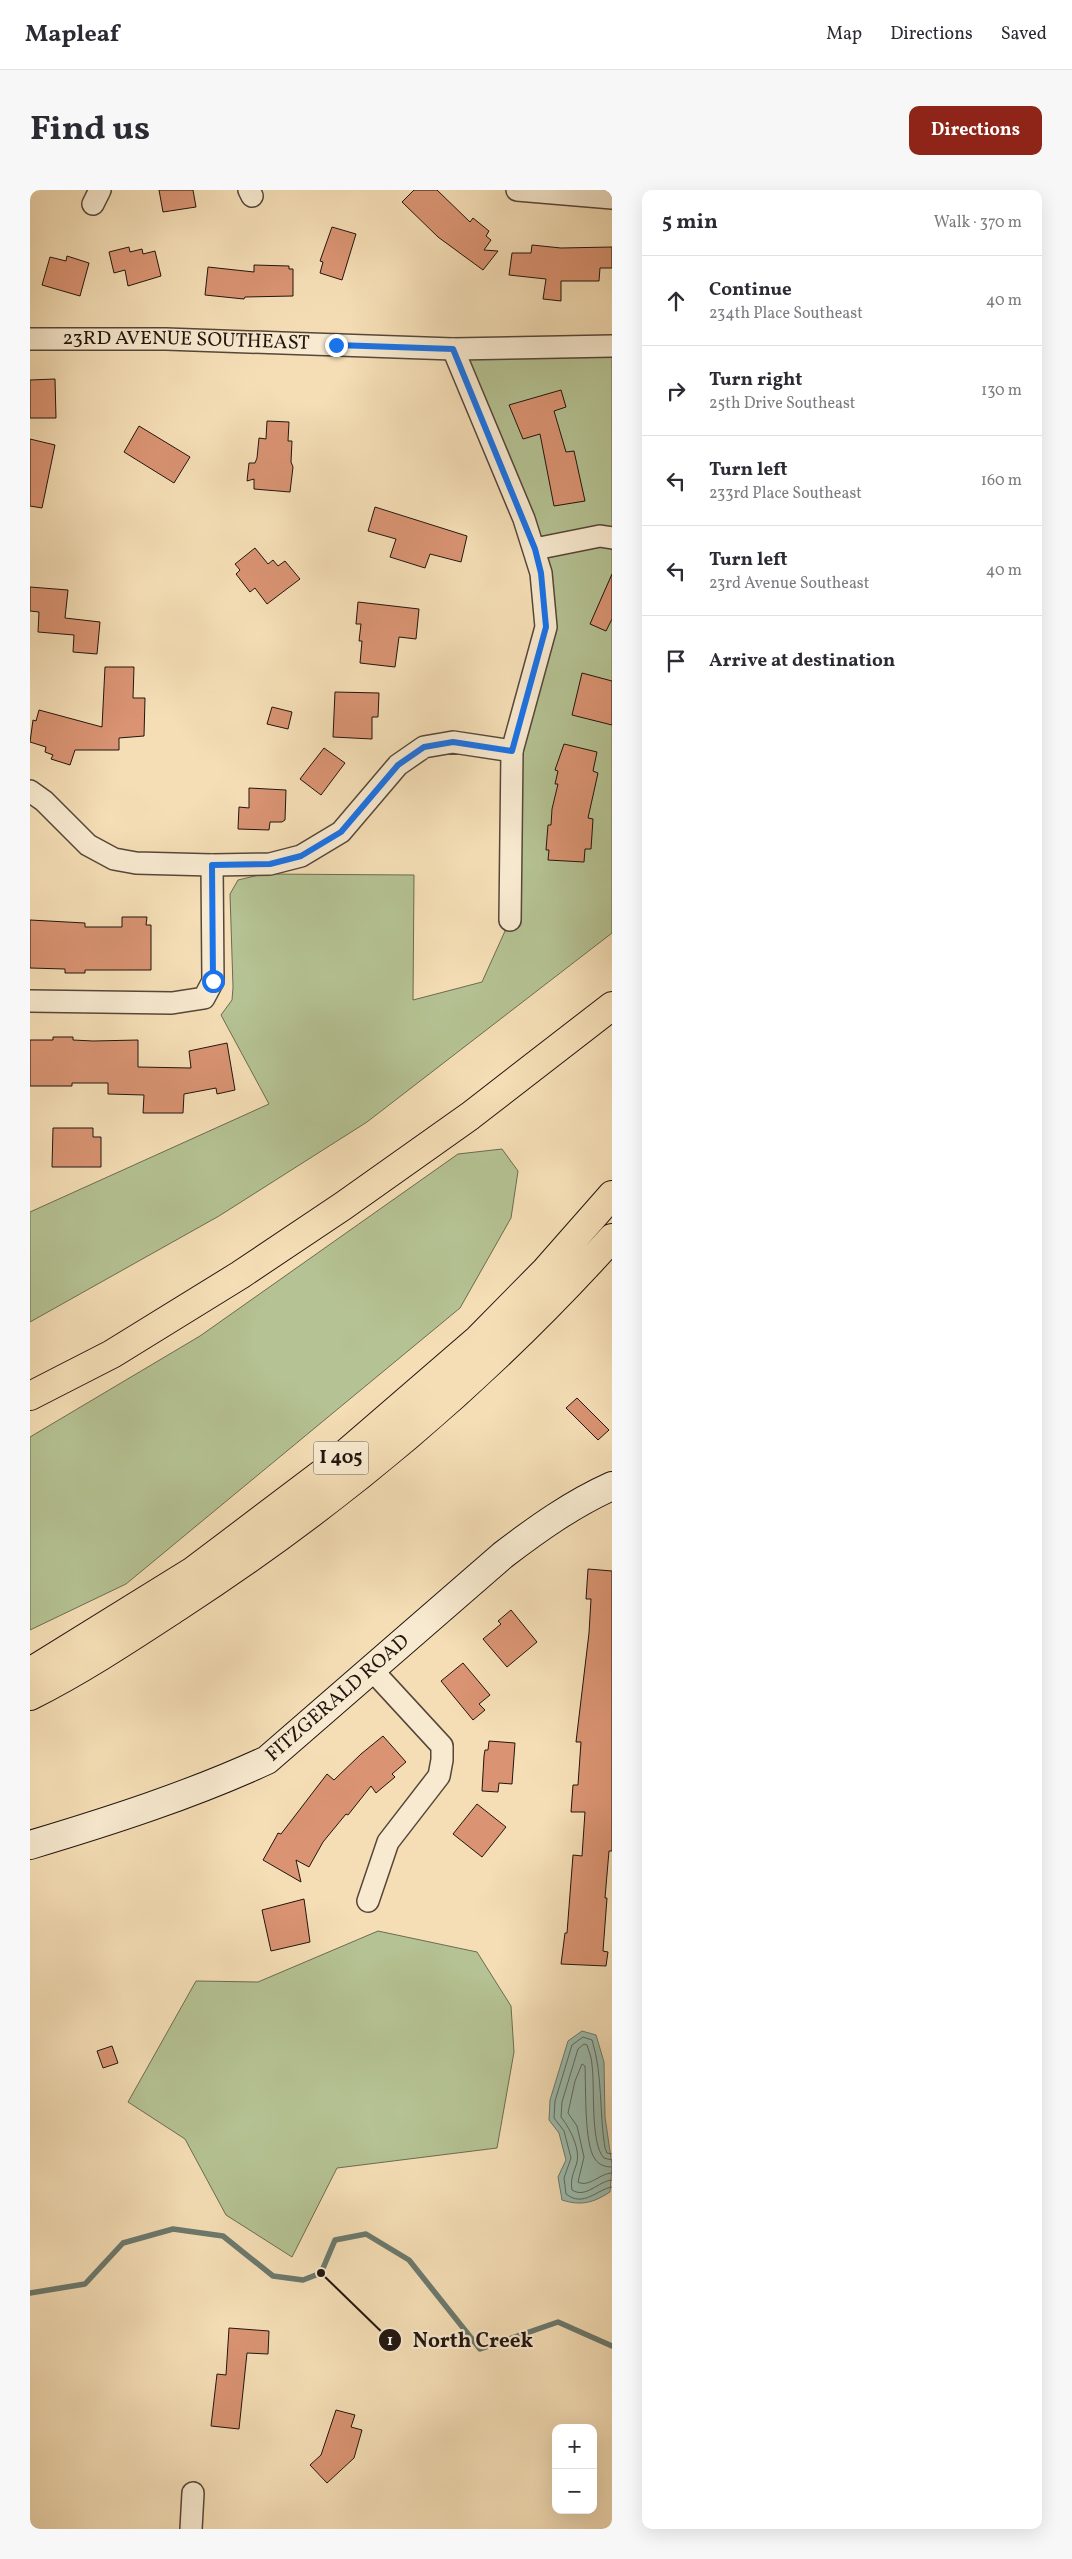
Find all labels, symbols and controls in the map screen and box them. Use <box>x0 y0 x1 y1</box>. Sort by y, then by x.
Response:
text: Mapleaf <box>25 18 119 52</box>
text: Map <box>826 22 862 47</box>
text: Directions <box>890 22 973 47</box>
text: Saved <box>1001 22 1047 47</box>
text: Find us <box>30 106 150 154</box>
button: Directions <box>909 106 1042 155</box>
text: 5 min <box>662 208 718 237</box>
text: Walk · 370 m <box>934 212 1022 234</box>
text: Continue <box>709 277 792 303</box>
icon: ahead <box>662 287 690 315</box>
text: 40 m <box>986 290 1022 312</box>
text: 234th Place Southeast <box>709 303 863 325</box>
street label: 23RD AVENUE SOUTHEAST <box>62 325 310 358</box>
route end <box>325 334 348 357</box>
text: Turn right <box>709 367 802 393</box>
icon: right <box>662 377 690 405</box>
text: 130 m <box>981 380 1022 402</box>
text: 25th Drive Southeast <box>709 393 855 415</box>
text: Turn left <box>709 457 788 483</box>
icon: left <box>662 467 690 495</box>
text: 160 m <box>981 470 1022 492</box>
text: 233rd Place Southeast <box>709 483 862 505</box>
text: Turn left <box>709 547 788 573</box>
icon: left <box>662 557 690 585</box>
text: 40 m <box>986 560 1022 582</box>
text: 23rd Avenue Southeast <box>709 573 869 595</box>
icon: arrive <box>662 647 690 675</box>
text: Arrive at destination <box>709 648 895 674</box>
route start <box>202 970 225 993</box>
road number: I 405 <box>314 1442 368 1474</box>
street label: FITZGERALD ROAD <box>260 1628 416 1769</box>
callout: North Creek <box>377 2322 543 2358</box>
text: North Creek <box>413 2327 534 2356</box>
text: 1 <box>387 2331 393 2352</box>
map controls <box>552 2424 597 2514</box>
button: + <box>552 2424 597 2469</box>
button: − <box>552 2469 597 2514</box>

